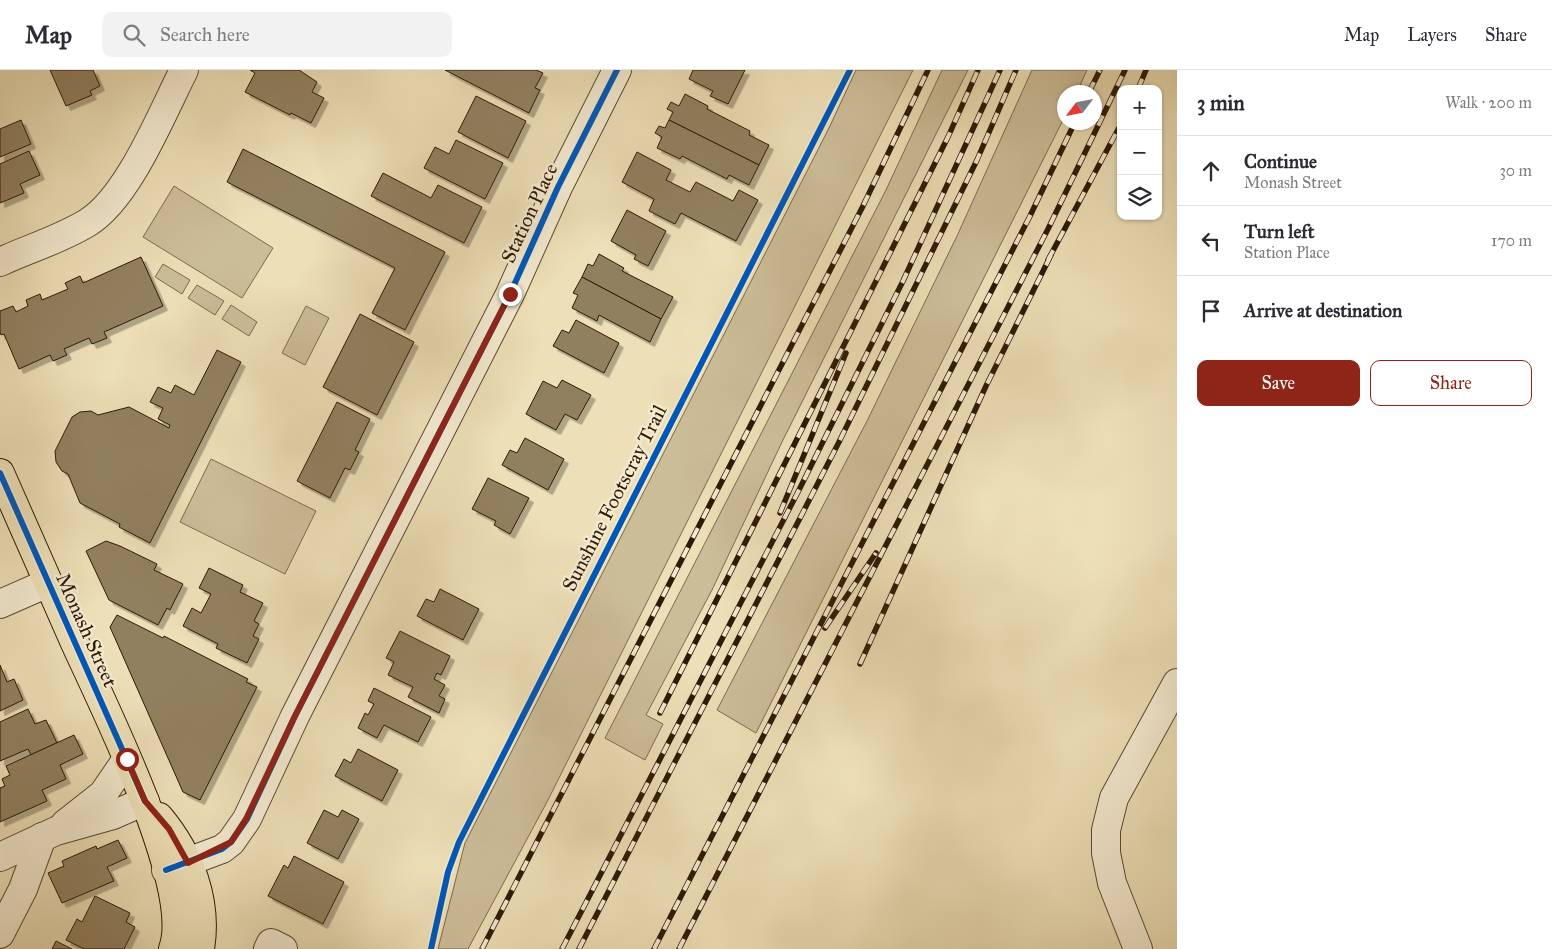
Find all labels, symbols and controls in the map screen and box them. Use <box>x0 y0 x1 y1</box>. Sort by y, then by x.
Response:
search box <box>102 12 452 57</box>
text: Map <box>25 20 72 50</box>
icon: search <box>120 21 148 49</box>
text: Search here <box>160 23 250 46</box>
text: Map <box>1344 24 1379 46</box>
text: Layers <box>1407 24 1457 46</box>
text: Share <box>1485 24 1527 46</box>
north arrow <box>1057 85 1102 130</box>
map controls <box>1117 85 1162 220</box>
button: + <box>1117 85 1162 130</box>
text: 3 min <box>1197 90 1245 116</box>
text: Walk · 200 m <box>1445 93 1532 112</box>
button: − <box>1117 130 1162 175</box>
text: Continue <box>1244 150 1317 173</box>
icon: ahead <box>1197 157 1225 185</box>
street label: Station Place <box>496 159 562 267</box>
text: 30 m <box>1499 161 1532 180</box>
text: Monash Street <box>1244 173 1342 192</box>
button: layers <box>1117 175 1162 220</box>
text: Turn left <box>1244 220 1314 243</box>
icon: left <box>1197 227 1225 255</box>
text: 170 m <box>1491 231 1532 250</box>
text: Station Place <box>1244 243 1330 262</box>
route end <box>499 283 522 306</box>
icon: arrive <box>1197 297 1225 325</box>
text: Arrive at destination <box>1244 299 1402 322</box>
button: Save <box>1197 360 1360 406</box>
button: Share <box>1370 360 1532 406</box>
street label: Sunshine Footscray Trail <box>557 400 672 595</box>
street label: Monash Street <box>51 569 123 691</box>
route start <box>116 748 139 771</box>

